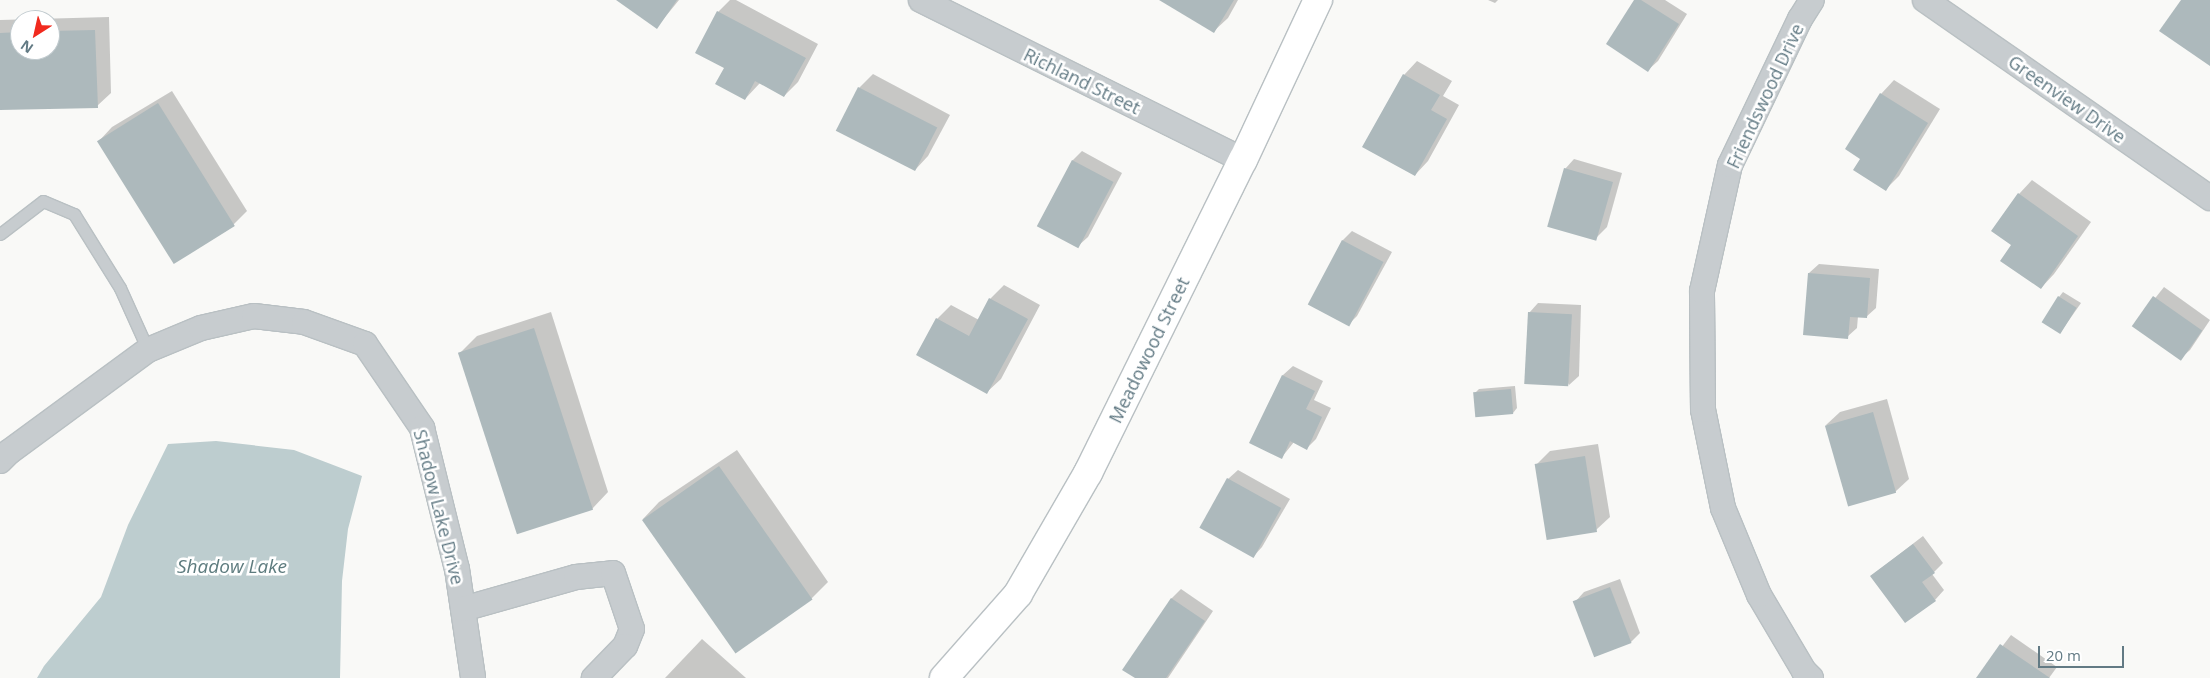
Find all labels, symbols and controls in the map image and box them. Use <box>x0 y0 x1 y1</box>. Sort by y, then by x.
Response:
north arrow <box>10 10 60 60</box>
street label: Friendswood Drive <box>1722 20 1808 172</box>
text: N <box>17 36 37 58</box>
street label: Richland Street <box>1020 43 1144 119</box>
street label: Greenview Drive <box>2004 51 2130 147</box>
street label: Meadowood Street <box>1104 273 1194 427</box>
street label: Shadow Lake Drive <box>409 427 469 587</box>
water label: Shadow Lake <box>177 556 287 578</box>
scale bar <box>2040 636 2126 668</box>
text: 20 m <box>2046 645 2081 665</box>

